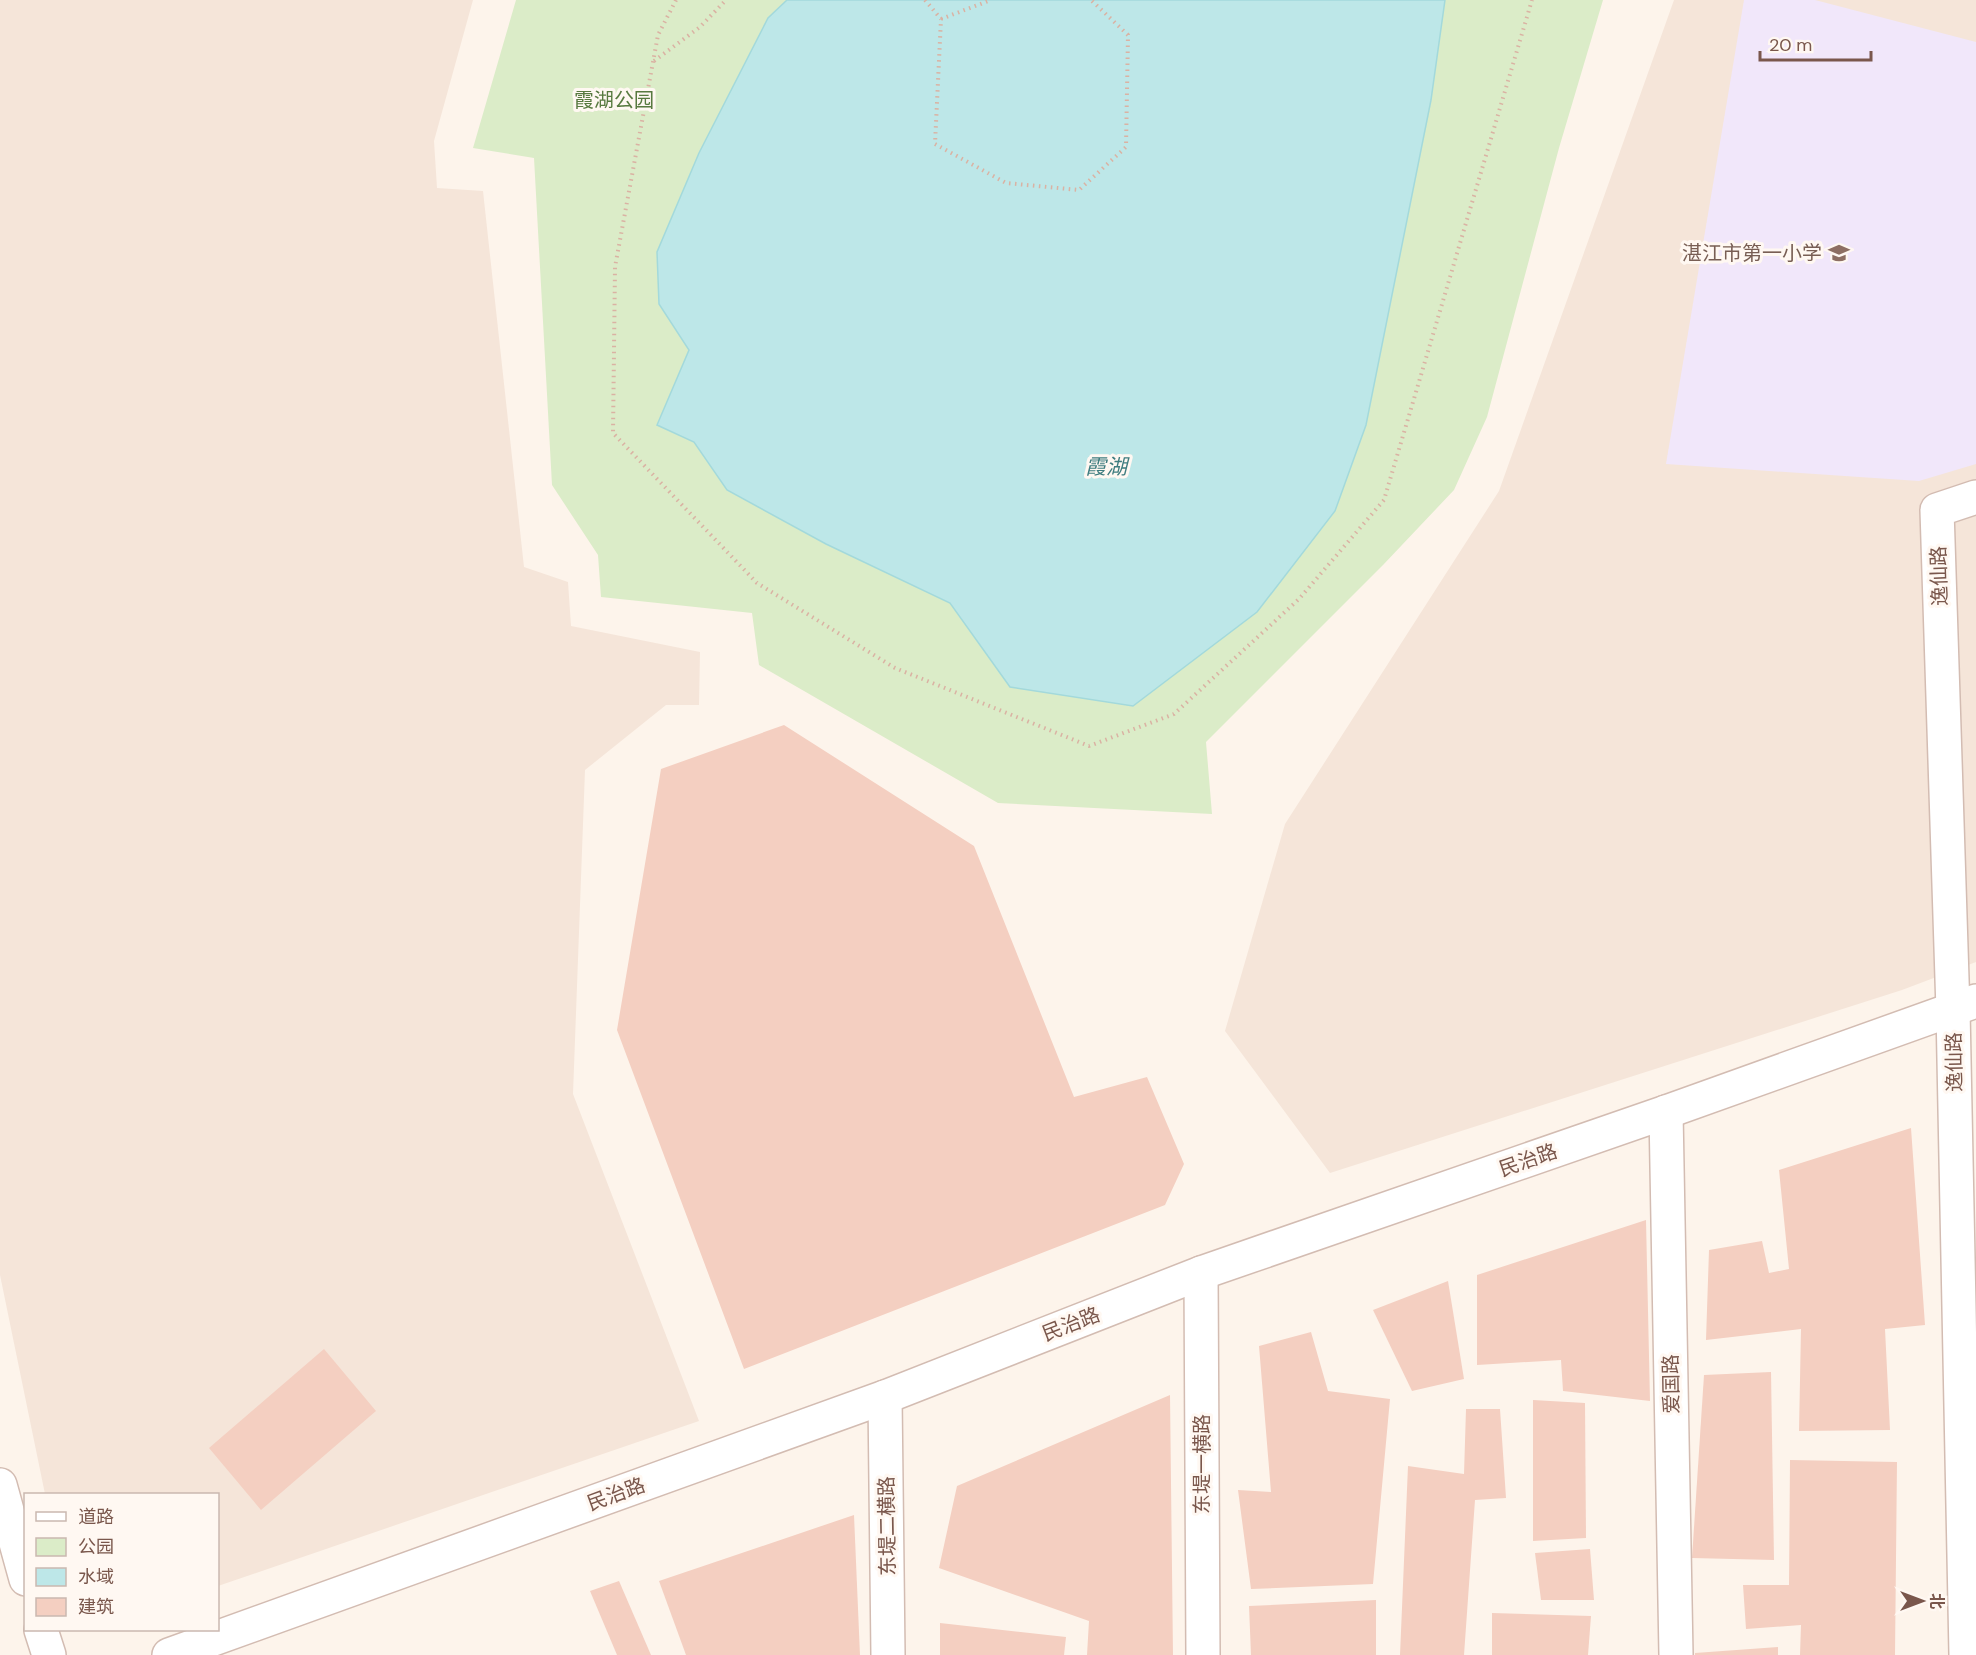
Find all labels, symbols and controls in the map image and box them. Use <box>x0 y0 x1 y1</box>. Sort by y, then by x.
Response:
scale bar <box>1760 24 1871 62</box>
text: 20 m <box>1769 33 1812 57</box>
park label: 霞湖公园 <box>574 87 654 113</box>
place label: 湛江市第一小学 <box>1682 240 1822 266</box>
school or university icon: 湛江市第一小学 <box>1827 241 1851 265</box>
water label: 霞湖 <box>1085 453 1130 481</box>
street label: 逸仙路 <box>1925 546 1953 606</box>
street label: 逸仙路 <box>1940 1032 1968 1092</box>
street label: 民治路 <box>1495 1138 1561 1182</box>
street label: 民治路 <box>1038 1301 1104 1347</box>
street label: 爱国路 <box>1657 1354 1685 1414</box>
street label: 东堤一横路 <box>1189 1414 1215 1514</box>
street label: 民治路 <box>583 1472 649 1516</box>
street label: 东堤二横路 <box>873 1476 901 1576</box>
legend <box>24 1493 219 1631</box>
text: 道路 <box>78 1505 114 1529</box>
text: 公园 <box>78 1535 114 1559</box>
text: 水域 <box>78 1565 114 1589</box>
north arrow <box>1892 1571 1952 1631</box>
text: 北 <box>1926 1593 1947 1609</box>
text: 建筑 <box>78 1595 114 1619</box>

